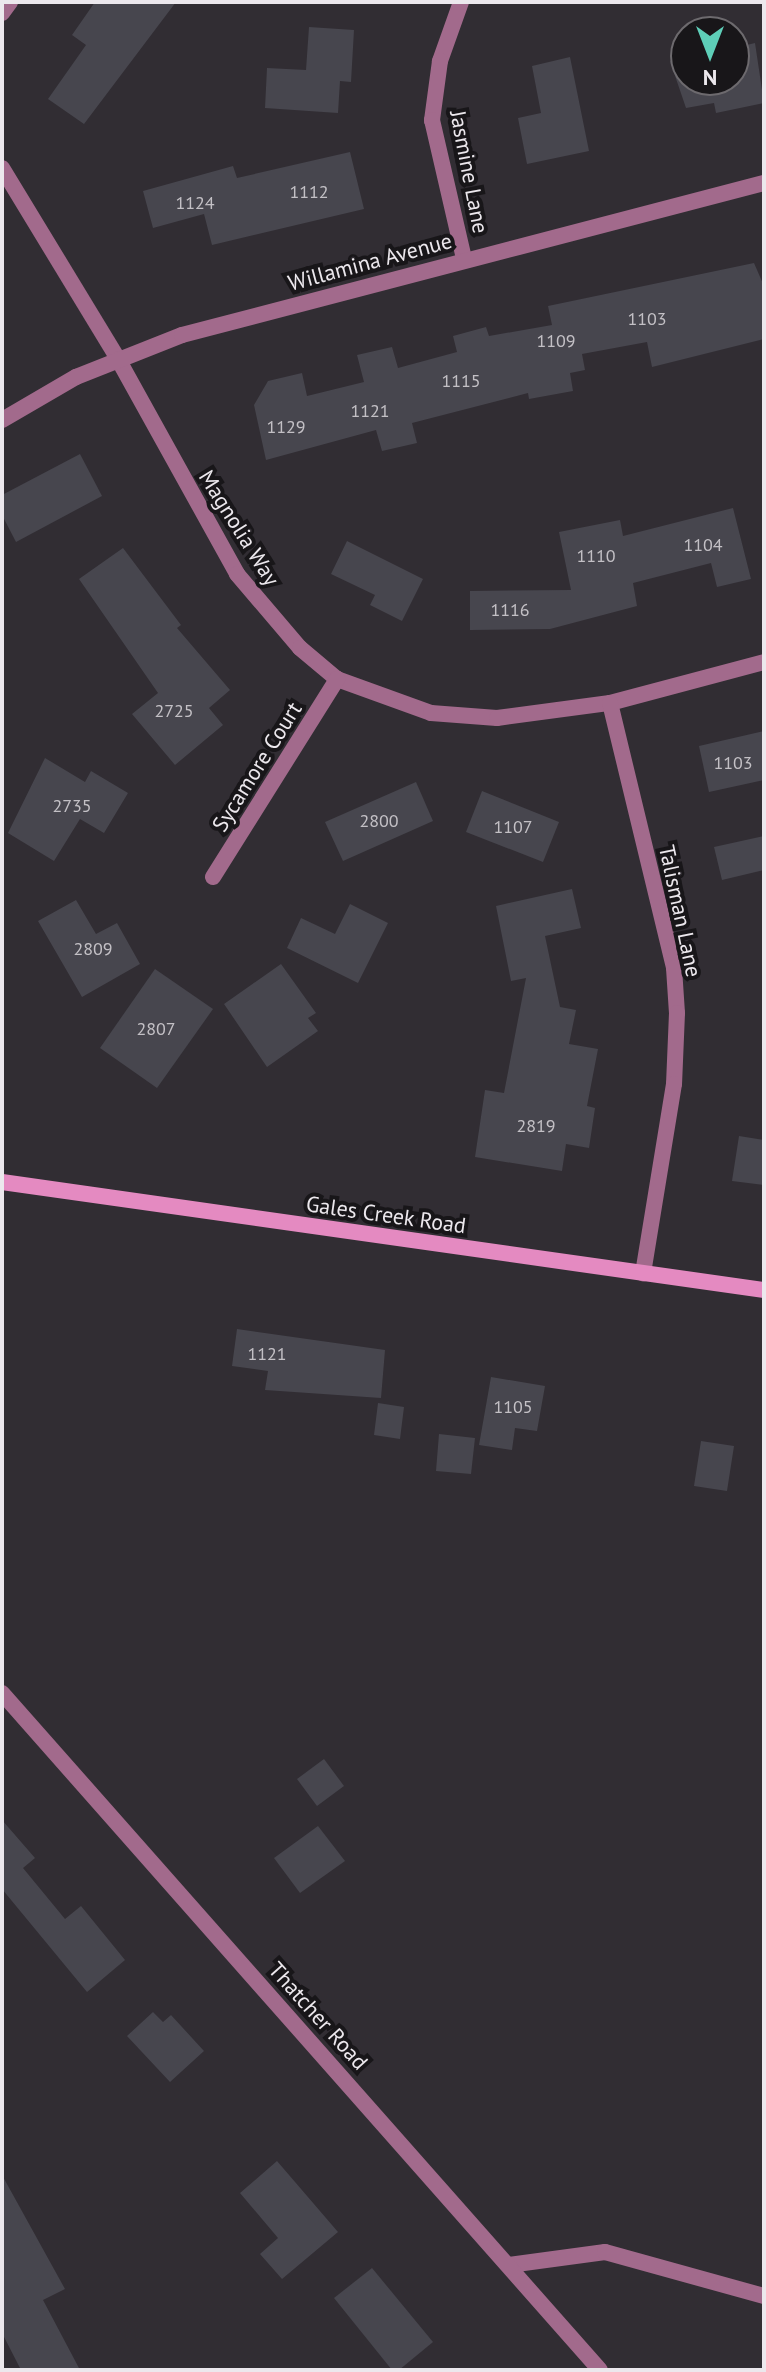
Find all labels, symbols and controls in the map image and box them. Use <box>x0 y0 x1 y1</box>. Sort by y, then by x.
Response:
north arrow <box>670 16 750 96</box>
text: N <box>703 64 717 92</box>
street label: Jasmine Lane <box>444 108 494 236</box>
house number: 1112 <box>289 181 329 203</box>
house number: 1124 <box>175 192 215 214</box>
street label: Willamina Avenue <box>285 227 455 297</box>
house number: 1103 <box>627 308 667 330</box>
house number: 1109 <box>536 330 576 352</box>
house number: 1115 <box>441 370 481 392</box>
house number: 1121 <box>350 400 390 422</box>
house number: 1129 <box>266 416 306 438</box>
street label: Magnolia Way <box>193 465 285 591</box>
house number: 1104 <box>683 534 723 556</box>
house number: 1110 <box>576 545 616 567</box>
house number: 1116 <box>490 599 530 621</box>
street label: Sycamore Court <box>207 697 307 837</box>
house number: 2725 <box>154 700 194 722</box>
house number: 1103 <box>713 752 753 774</box>
house number: 2735 <box>52 795 92 817</box>
house number: 2800 <box>359 810 399 832</box>
house number: 1107 <box>493 816 533 838</box>
street label: Talisman Lane <box>653 843 707 979</box>
house number: 2809 <box>73 938 113 960</box>
house number: 2807 <box>136 1018 176 1040</box>
house number: 2819 <box>516 1115 556 1137</box>
street label: Gales Creek Road <box>304 1191 468 1239</box>
house number: 1121 <box>247 1343 287 1365</box>
house number: 1105 <box>493 1396 533 1418</box>
street label: Thatcher Road <box>263 1957 373 2075</box>

